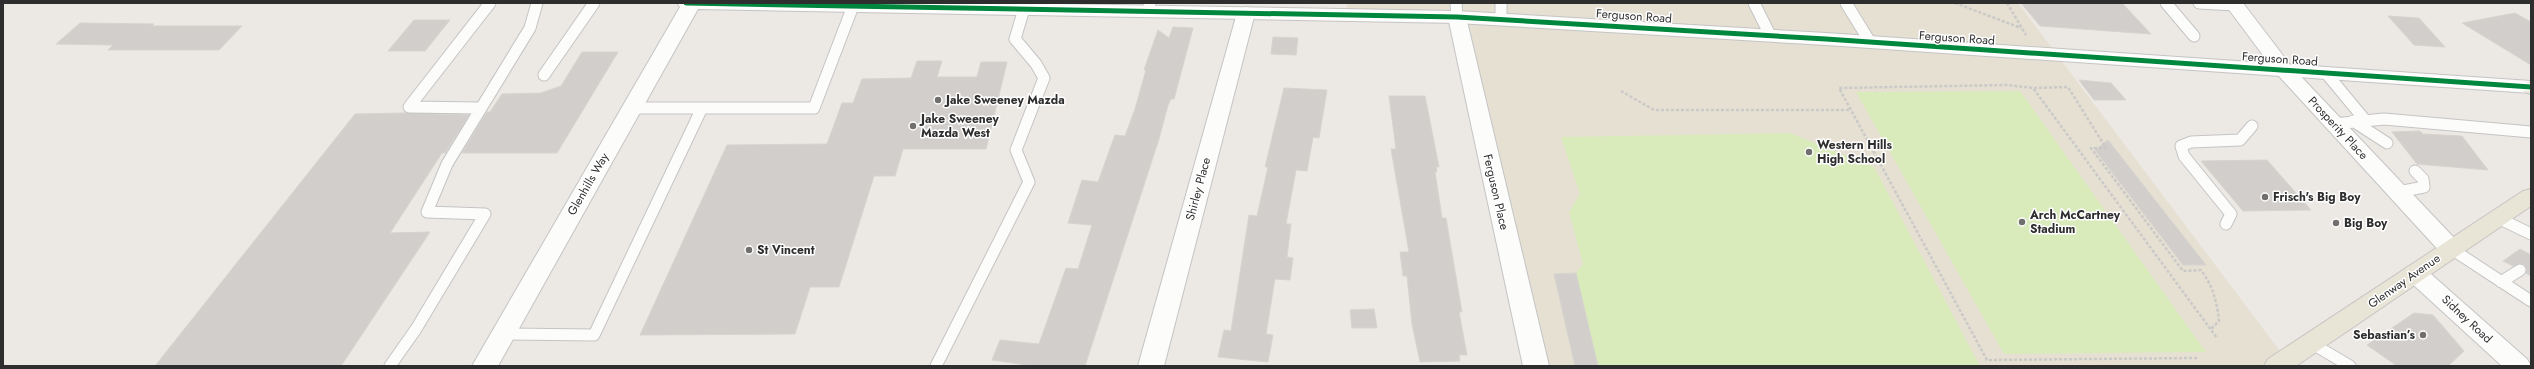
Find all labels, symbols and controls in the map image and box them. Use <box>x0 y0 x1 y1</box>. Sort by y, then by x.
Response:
street label: Ferguson Road <box>1595 4 1673 28</box>
street label: Ferguson Road <box>1918 26 1996 50</box>
street label: Ferguson Road <box>2241 47 2319 71</box>
place label: Jake Sweeney Mazda <box>944 91 1065 109</box>
street label: Prosperity Place <box>2304 92 2372 164</box>
marker: Jake Sweeney Mazda <box>933 95 943 105</box>
place label: Jake Sweeney Mazda West <box>919 110 999 142</box>
marker: Jake Sweeney Mazda West <box>908 121 918 131</box>
place label: Western Hills High School <box>1817 136 1893 168</box>
marker: Western Hills High School <box>1804 147 1814 157</box>
street label: Glenhills Way <box>563 149 614 219</box>
street label: Ferguson Place <box>1479 152 1513 232</box>
street label: Shirley Place <box>1181 155 1215 223</box>
place label: Frisch's Big Boy <box>2273 188 2361 206</box>
marker: Frisch's Big Boy <box>2260 192 2270 202</box>
place label: Arch McCartney Stadium <box>2029 206 2121 238</box>
place label: Big Boy <box>2344 214 2388 232</box>
marker: Arch McCartney Stadium <box>2017 217 2027 227</box>
marker: Big Boy <box>2331 218 2341 228</box>
place label: St Vincent <box>757 241 815 259</box>
marker: St Vincent <box>744 245 754 255</box>
street label: Glenway Avenue <box>2364 249 2444 313</box>
street label: Sidney Road <box>2438 291 2496 347</box>
place label: Sebastian’s <box>2353 326 2416 344</box>
marker: Sebastian’s <box>2418 330 2428 340</box>

